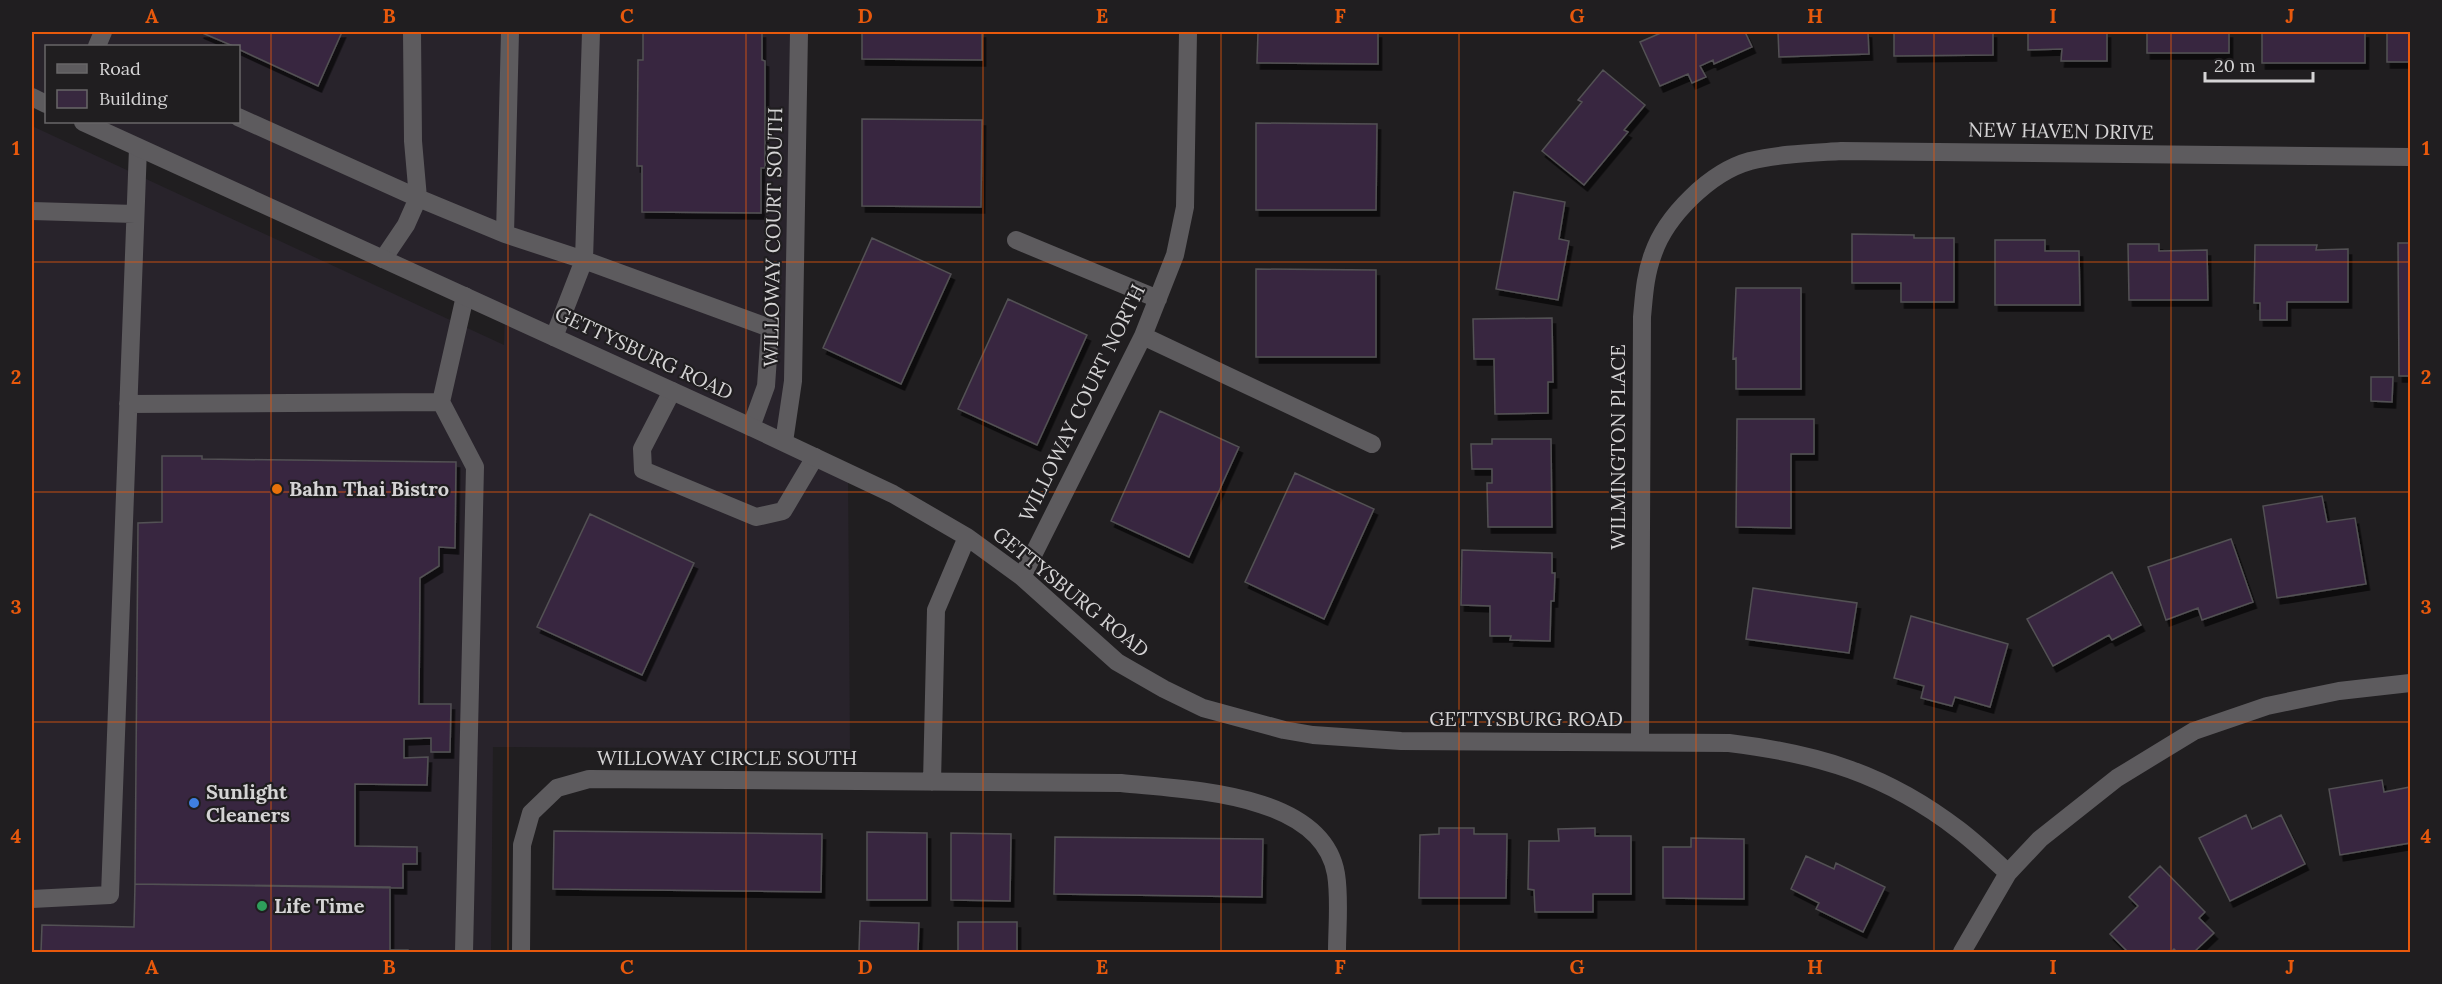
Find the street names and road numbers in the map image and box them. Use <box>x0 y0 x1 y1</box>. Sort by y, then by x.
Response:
street label: WILLOWAY COURT SOUTH <box>758 107 787 367</box>
street label: NEW HAVEN DRIVE <box>1968 116 2154 145</box>
street label: WILLOWAY COURT NORTH <box>1013 280 1150 526</box>
street label: GETTYSBURG ROAD <box>551 300 737 405</box>
street label: WILMINGTON PLACE <box>1605 344 1630 550</box>
street label: GETTYSBURG ROAD <box>988 521 1154 662</box>
street label: GETTYSBURG ROAD <box>1429 706 1623 731</box>
street label: WILLOWAY CIRCLE SOUTH <box>597 745 857 770</box>

